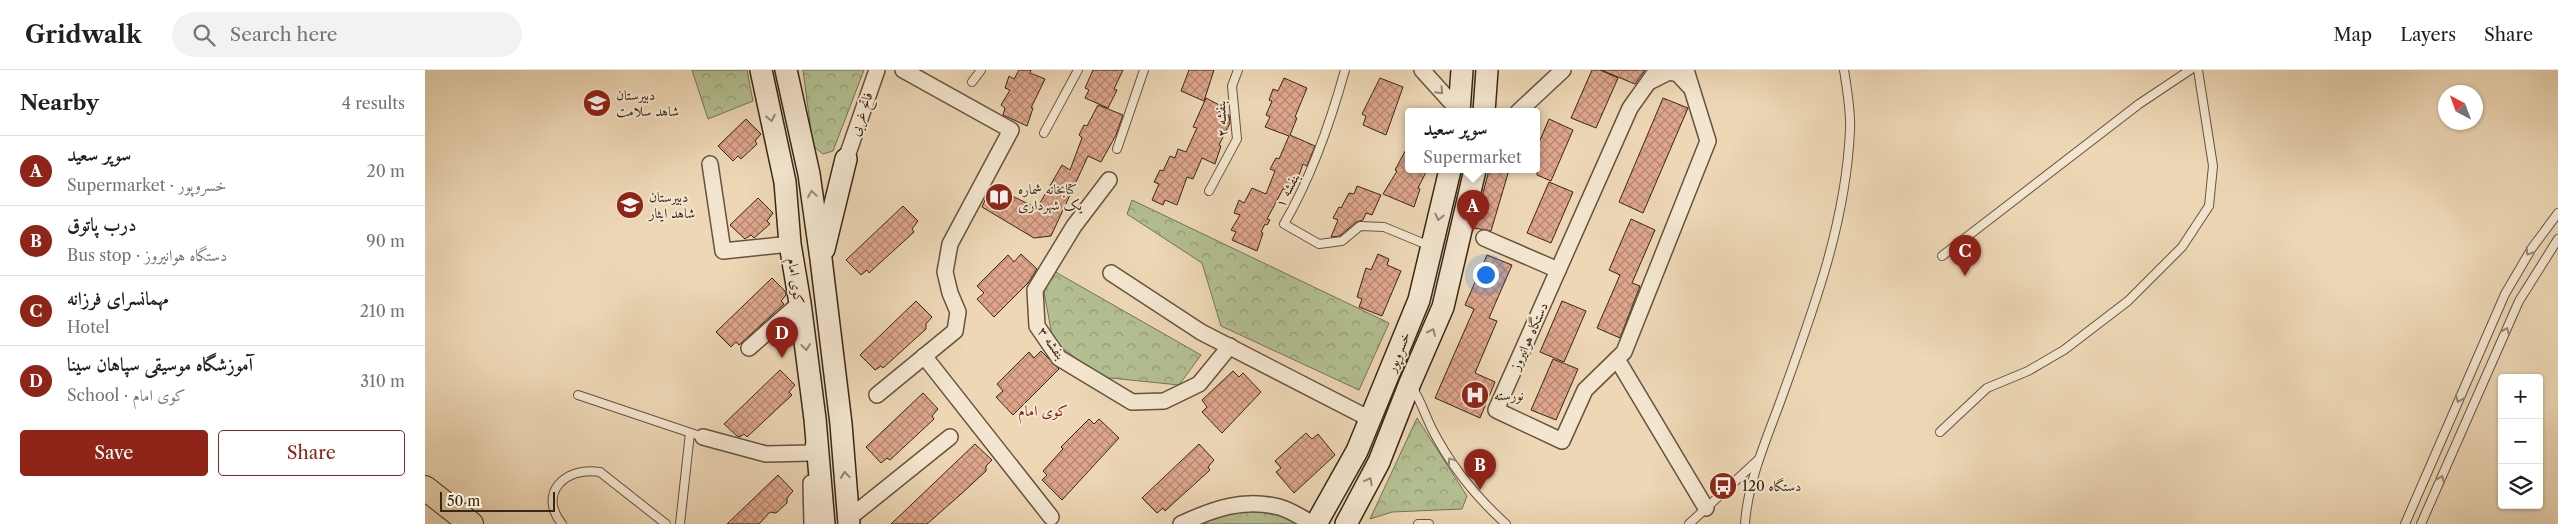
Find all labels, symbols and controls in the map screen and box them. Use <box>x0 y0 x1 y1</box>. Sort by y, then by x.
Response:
search box <box>172 12 522 57</box>
text: Gridwalk <box>25 20 142 49</box>
icon: search <box>190 21 218 49</box>
text: Search here <box>230 23 338 46</box>
text: Map <box>2334 24 2372 46</box>
text: Layers <box>2400 24 2456 46</box>
text: Share <box>2484 24 2533 46</box>
one-way arrow <box>1434 85 1443 94</box>
north arrow <box>2438 85 2483 130</box>
place label: دبیرستان شاهد سلامت <box>616 86 679 120</box>
school or university icon: دبیرستان شاهد سلامت <box>582 88 612 118</box>
text: Nearby <box>20 90 99 115</box>
street label: فاتح غربی <box>845 90 880 139</box>
text: 4 results <box>342 93 405 113</box>
street label: بنفشه ۲ <box>1211 100 1231 138</box>
popup <box>1405 108 1540 173</box>
one-way arrow <box>765 113 776 122</box>
text: سوپر سعید <box>1423 117 1488 140</box>
text: سوپر سعید <box>67 143 131 166</box>
text: Supermarket <box>1423 147 1522 167</box>
text: A <box>30 161 42 181</box>
text: 20 m <box>366 161 405 181</box>
street label: بنفشه ۱ <box>1271 170 1303 210</box>
text: Supermarket · خسروپور <box>67 175 226 195</box>
place label: کتابخانه شماره یک شهرداری <box>1018 180 1083 215</box>
library icon: کتابخانه شماره یک شهرداری <box>984 182 1014 212</box>
place label: دبیرستان شاهد ایثار <box>647 188 695 222</box>
one-way arrow <box>807 189 817 198</box>
school or university icon: دبیرستان شاهد ایثار <box>615 190 645 220</box>
pin: A <box>1457 190 1489 231</box>
text: درب پاتوق <box>67 213 137 236</box>
one-way arrow <box>1434 213 1445 222</box>
text: B <box>30 231 42 251</box>
text: 90 m <box>366 231 405 251</box>
pin: C <box>1949 235 1981 276</box>
text: Bus stop · دستگاه هوانیروز <box>67 245 227 265</box>
one-way arrow <box>2526 247 2535 256</box>
street label: کوی امام <box>780 257 809 306</box>
your location <box>1473 262 1499 288</box>
text: مهمانسرای فرزانه <box>67 287 168 310</box>
street label: دستگاه هوانیروز <box>1505 299 1552 375</box>
text: C <box>30 301 42 321</box>
text: 210 m <box>360 301 405 321</box>
text: Hotel <box>67 317 110 337</box>
pin: D <box>766 317 798 358</box>
street label: بنفشه ۳ <box>1034 323 1070 363</box>
one-way arrow <box>2500 327 2511 336</box>
one-way arrow <box>1426 328 1437 337</box>
street label: خسروپور <box>1381 329 1416 377</box>
one-way arrow <box>800 344 811 352</box>
text: آموزشگاه موسیقی سپاهان سینا <box>67 353 253 376</box>
text: D <box>29 371 43 391</box>
text: 310 m <box>360 371 405 391</box>
map controls <box>2498 374 2543 509</box>
button: + <box>2498 374 2543 419</box>
hospital icon: نورسته <box>1460 380 1490 410</box>
text: School · کوی امام <box>67 385 186 405</box>
place label: نورسته <box>1494 386 1524 404</box>
one-way arrow <box>2455 394 2466 403</box>
district label: کوی امام <box>1018 401 1068 424</box>
button: − <box>2498 419 2543 464</box>
button: Save <box>20 430 208 476</box>
button: Share <box>218 430 405 476</box>
pin: B <box>1464 449 1496 490</box>
one-way arrow <box>1448 458 1458 467</box>
button: layers <box>2498 464 2543 509</box>
one-way arrow <box>840 471 851 479</box>
bus stop icon: 120 دستگاه <box>1708 471 1738 501</box>
one-way arrow <box>2434 475 2445 484</box>
one-way arrow <box>1363 477 1373 486</box>
place label: 120 دستگاه <box>1742 477 1801 495</box>
scale bar <box>440 489 555 512</box>
text: 50 m <box>447 492 480 510</box>

